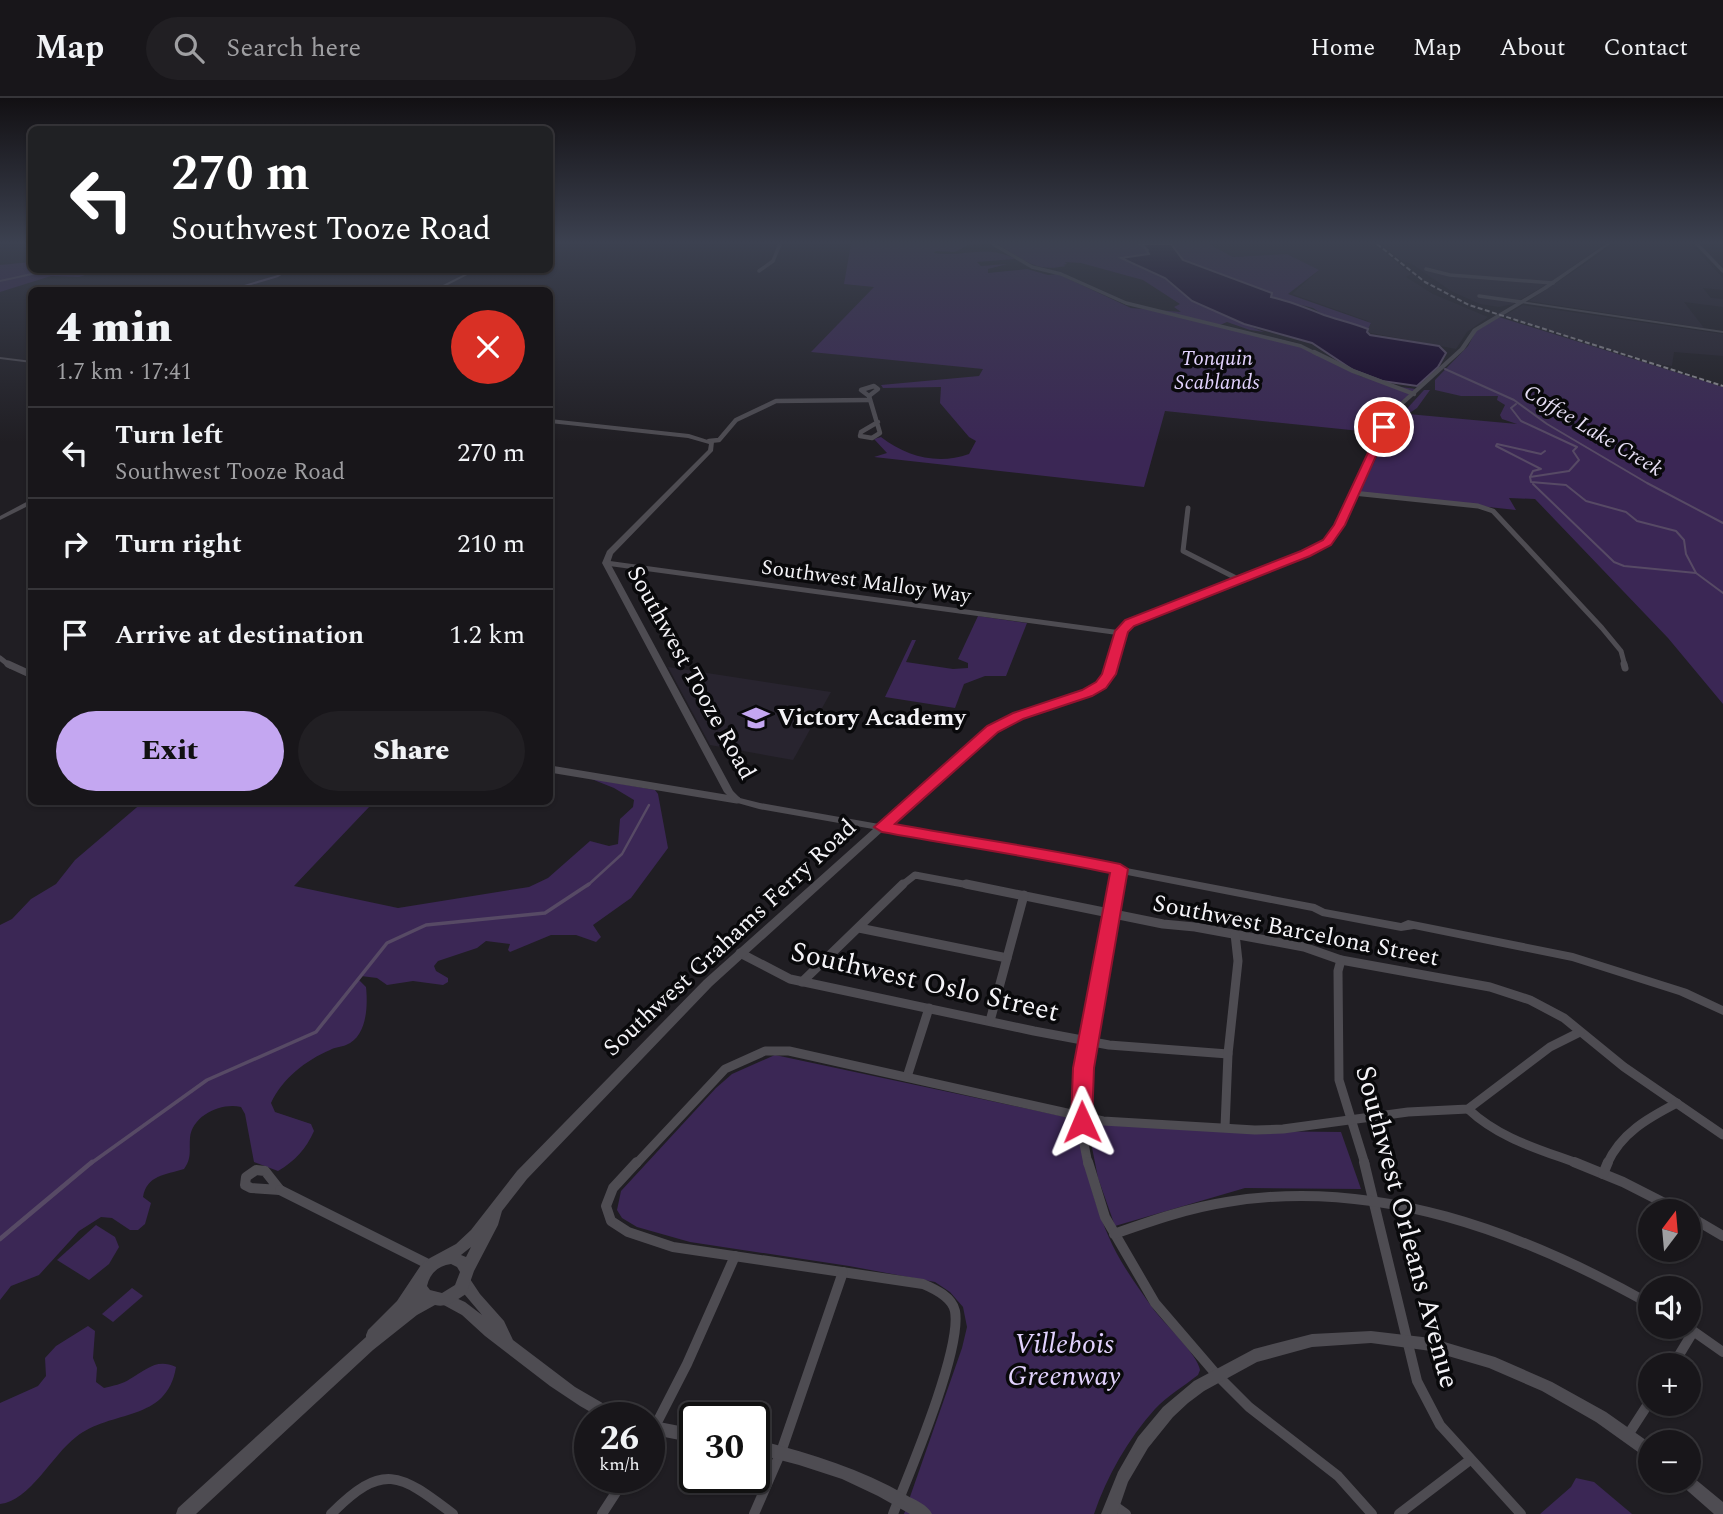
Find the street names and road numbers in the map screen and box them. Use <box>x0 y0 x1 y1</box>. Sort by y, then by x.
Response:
street label: Southwest Malloy Way <box>759 551 974 613</box>
street label: Southwest Tooze Road <box>617 559 765 787</box>
street label: Southwest Grahams Ferry Road <box>595 811 865 1065</box>
street label: Southwest Barcelona Street <box>1150 886 1442 976</box>
street label: Southwest Oslo Street <box>787 930 1063 1034</box>
street label: Southwest Orleans Avenue <box>1343 1061 1471 1393</box>

